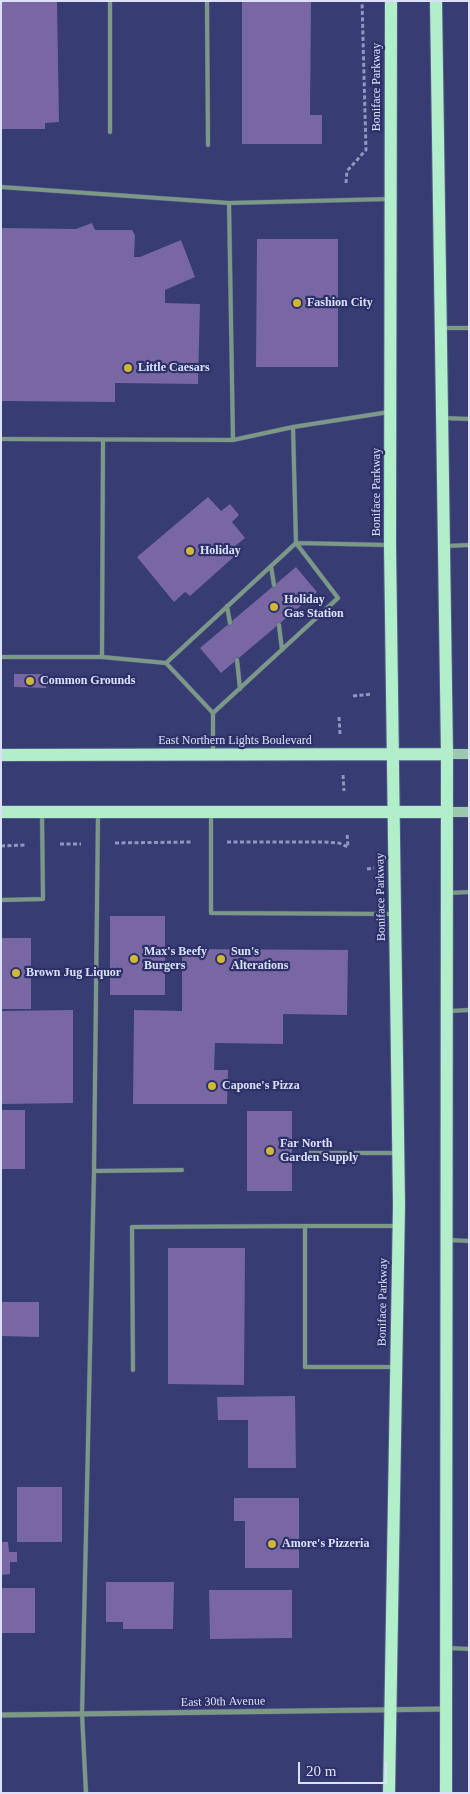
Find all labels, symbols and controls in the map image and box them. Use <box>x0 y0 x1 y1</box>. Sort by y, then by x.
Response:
street label: Boniface Parkway <box>370 43 384 131</box>
place label: Fashion City <box>307 296 373 310</box>
marker: Fashion City <box>291 297 303 309</box>
place label: Little Caesars <box>138 361 210 375</box>
marker: Little Caesars <box>122 362 134 374</box>
street label: Boniface Parkway <box>370 448 384 536</box>
place label: Holiday <box>200 544 241 558</box>
marker: Holiday <box>184 545 196 557</box>
place label: Holiday Gas Station <box>284 593 344 621</box>
marker: Holiday Gas Station <box>268 601 280 613</box>
place label: Common Grounds <box>40 674 135 688</box>
marker: Common Grounds <box>24 675 36 687</box>
street label: East Northern Lights Boulevard <box>158 734 312 748</box>
street label: Boniface Parkway <box>373 853 389 941</box>
place label: Max's Beefy Burgers <box>144 945 207 973</box>
place label: Sun's Alterations <box>231 945 288 973</box>
marker: Max's Beefy Burgers <box>128 953 140 965</box>
marker: Sun's Alterations <box>215 953 227 965</box>
place label: Brown Jug Liquor <box>26 966 121 980</box>
marker: Brown Jug Liquor <box>10 967 22 979</box>
place label: Capone's Pizza <box>222 1079 300 1093</box>
marker: Capone's Pizza <box>206 1080 218 1092</box>
place label: Far North Garden Supply <box>280 1137 358 1165</box>
marker: Far North Garden Supply <box>264 1145 276 1157</box>
street label: Boniface Parkway <box>375 1258 391 1346</box>
place label: Amore's Pizzeria <box>282 1537 369 1551</box>
marker: Amore's Pizzeria <box>266 1538 278 1550</box>
street label: East 30th Avenue <box>181 1694 265 1710</box>
scale bar <box>300 1752 389 1784</box>
text: 20 m <box>306 1763 336 1779</box>

